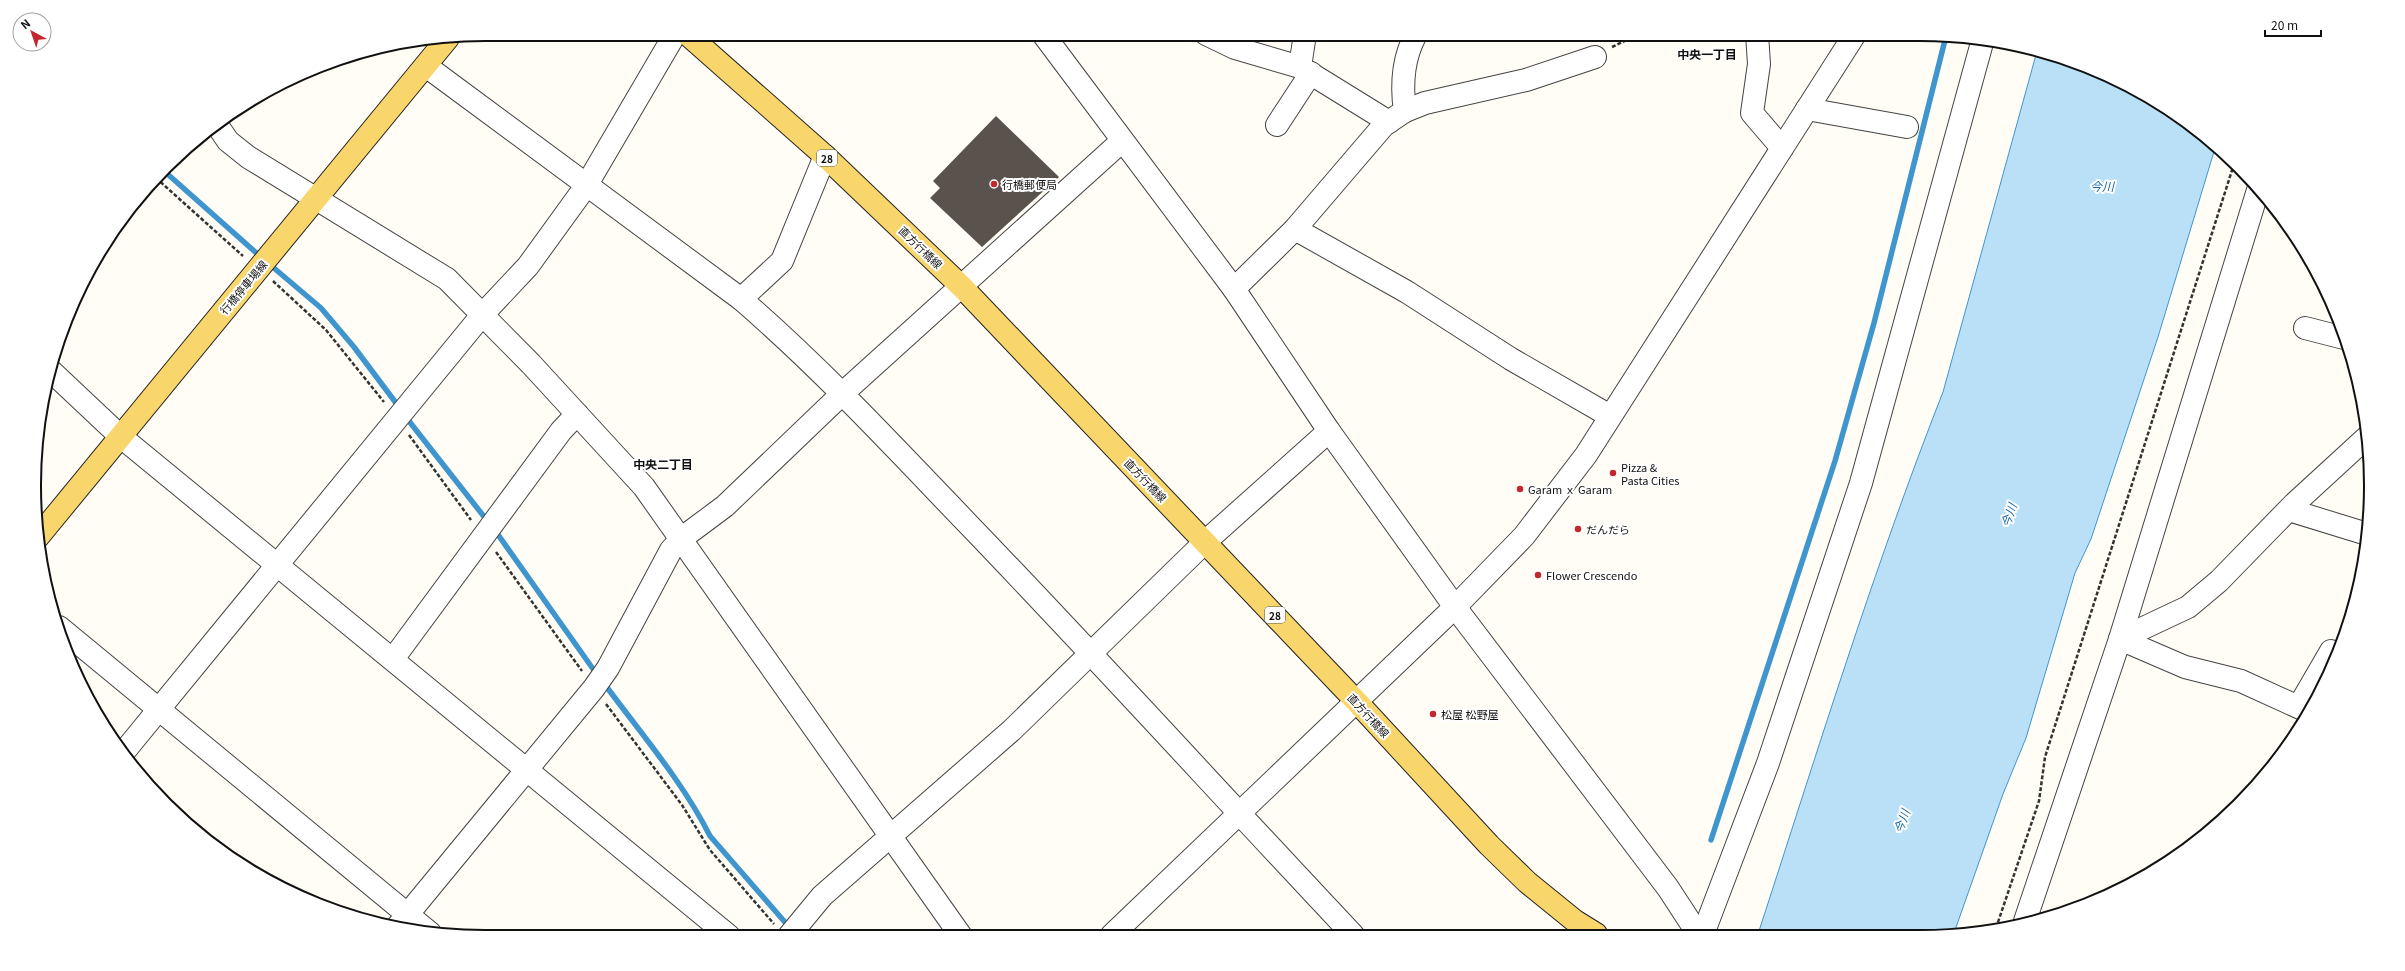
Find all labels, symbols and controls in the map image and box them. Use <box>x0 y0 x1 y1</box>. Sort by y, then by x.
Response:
north arrow <box>12 12 52 52</box>
scale bar <box>2265 12 2321 38</box>
text: N <box>17 15 33 32</box>
text: 20 m <box>2271 16 2298 33</box>
district label: 中央一丁目 <box>1677 45 1737 62</box>
road number: 28 <box>817 150 837 166</box>
place label: 行橋郵便局 <box>1002 176 1057 192</box>
water label: 今川 <box>2090 177 2116 194</box>
marker: 行橋郵便局 <box>989 179 999 189</box>
street label: 直方行橋線 <box>896 222 946 272</box>
street label: 行橋停車場線 <box>216 257 270 317</box>
district label: 中央二丁目 <box>633 455 693 472</box>
street label: 直方行橋線 <box>1121 455 1171 505</box>
place label: Pizza & Pasta Cities <box>1621 459 1679 488</box>
marker: Pizza & Pasta Cities <box>1608 468 1618 478</box>
place label: Garam ｘ Garam <box>1528 481 1612 497</box>
marker: Garam ｘ Garam <box>1515 484 1525 494</box>
water label: 今川 <box>1996 499 2021 529</box>
place label: だんだら <box>1586 521 1630 537</box>
marker: だんだら <box>1573 524 1583 534</box>
place label: Flower Crescendo <box>1546 567 1638 583</box>
marker: Flower Crescendo <box>1533 570 1543 580</box>
road number: 28 <box>1265 607 1285 623</box>
street label: 直方行橋線 <box>1344 689 1394 741</box>
place label: 松屋 松野屋 <box>1441 706 1498 722</box>
marker: 松屋 松野屋 <box>1428 709 1438 719</box>
water label: 今川 <box>1889 805 1914 835</box>

